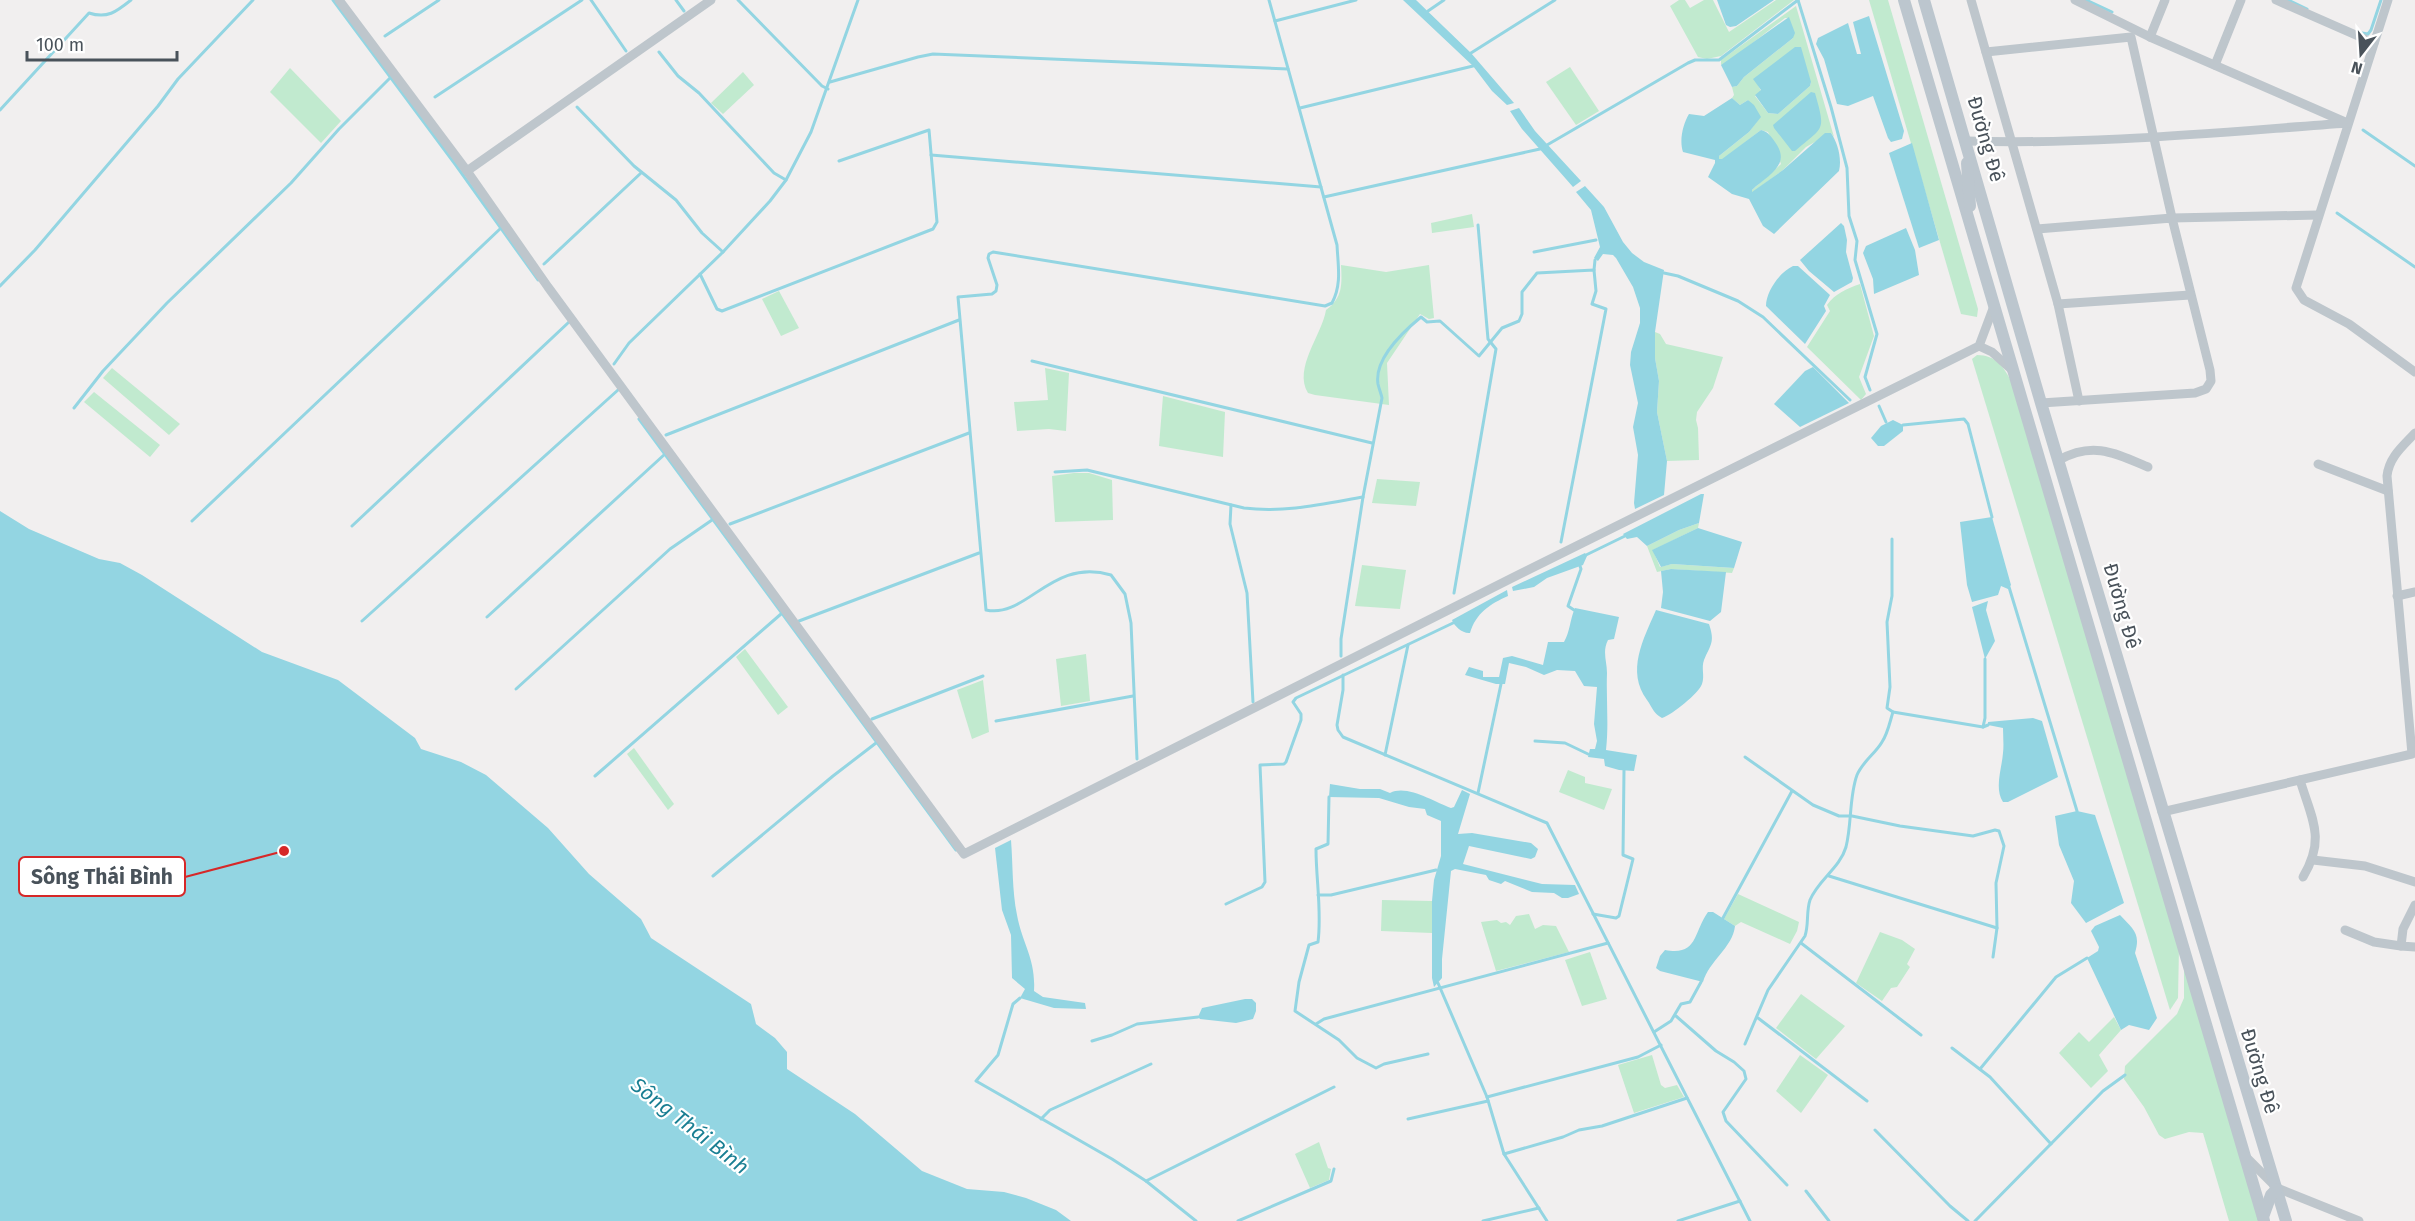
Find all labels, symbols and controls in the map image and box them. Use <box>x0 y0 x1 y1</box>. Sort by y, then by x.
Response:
scale bar <box>27 24 177 62</box>
north arrow <box>2331 24 2391 84</box>
text: 100 m <box>36 34 84 56</box>
text: N <box>2349 57 2365 79</box>
street label: Đường Đê <box>1962 93 2010 185</box>
street label: Đường Đê <box>2098 560 2146 652</box>
callout: Sông Thái Bình <box>19 857 185 896</box>
text: Sông Thái Bình <box>31 864 173 890</box>
street label: Đường Đê <box>2236 1025 2284 1117</box>
water label: Sông Thái Bình <box>625 1071 754 1180</box>

